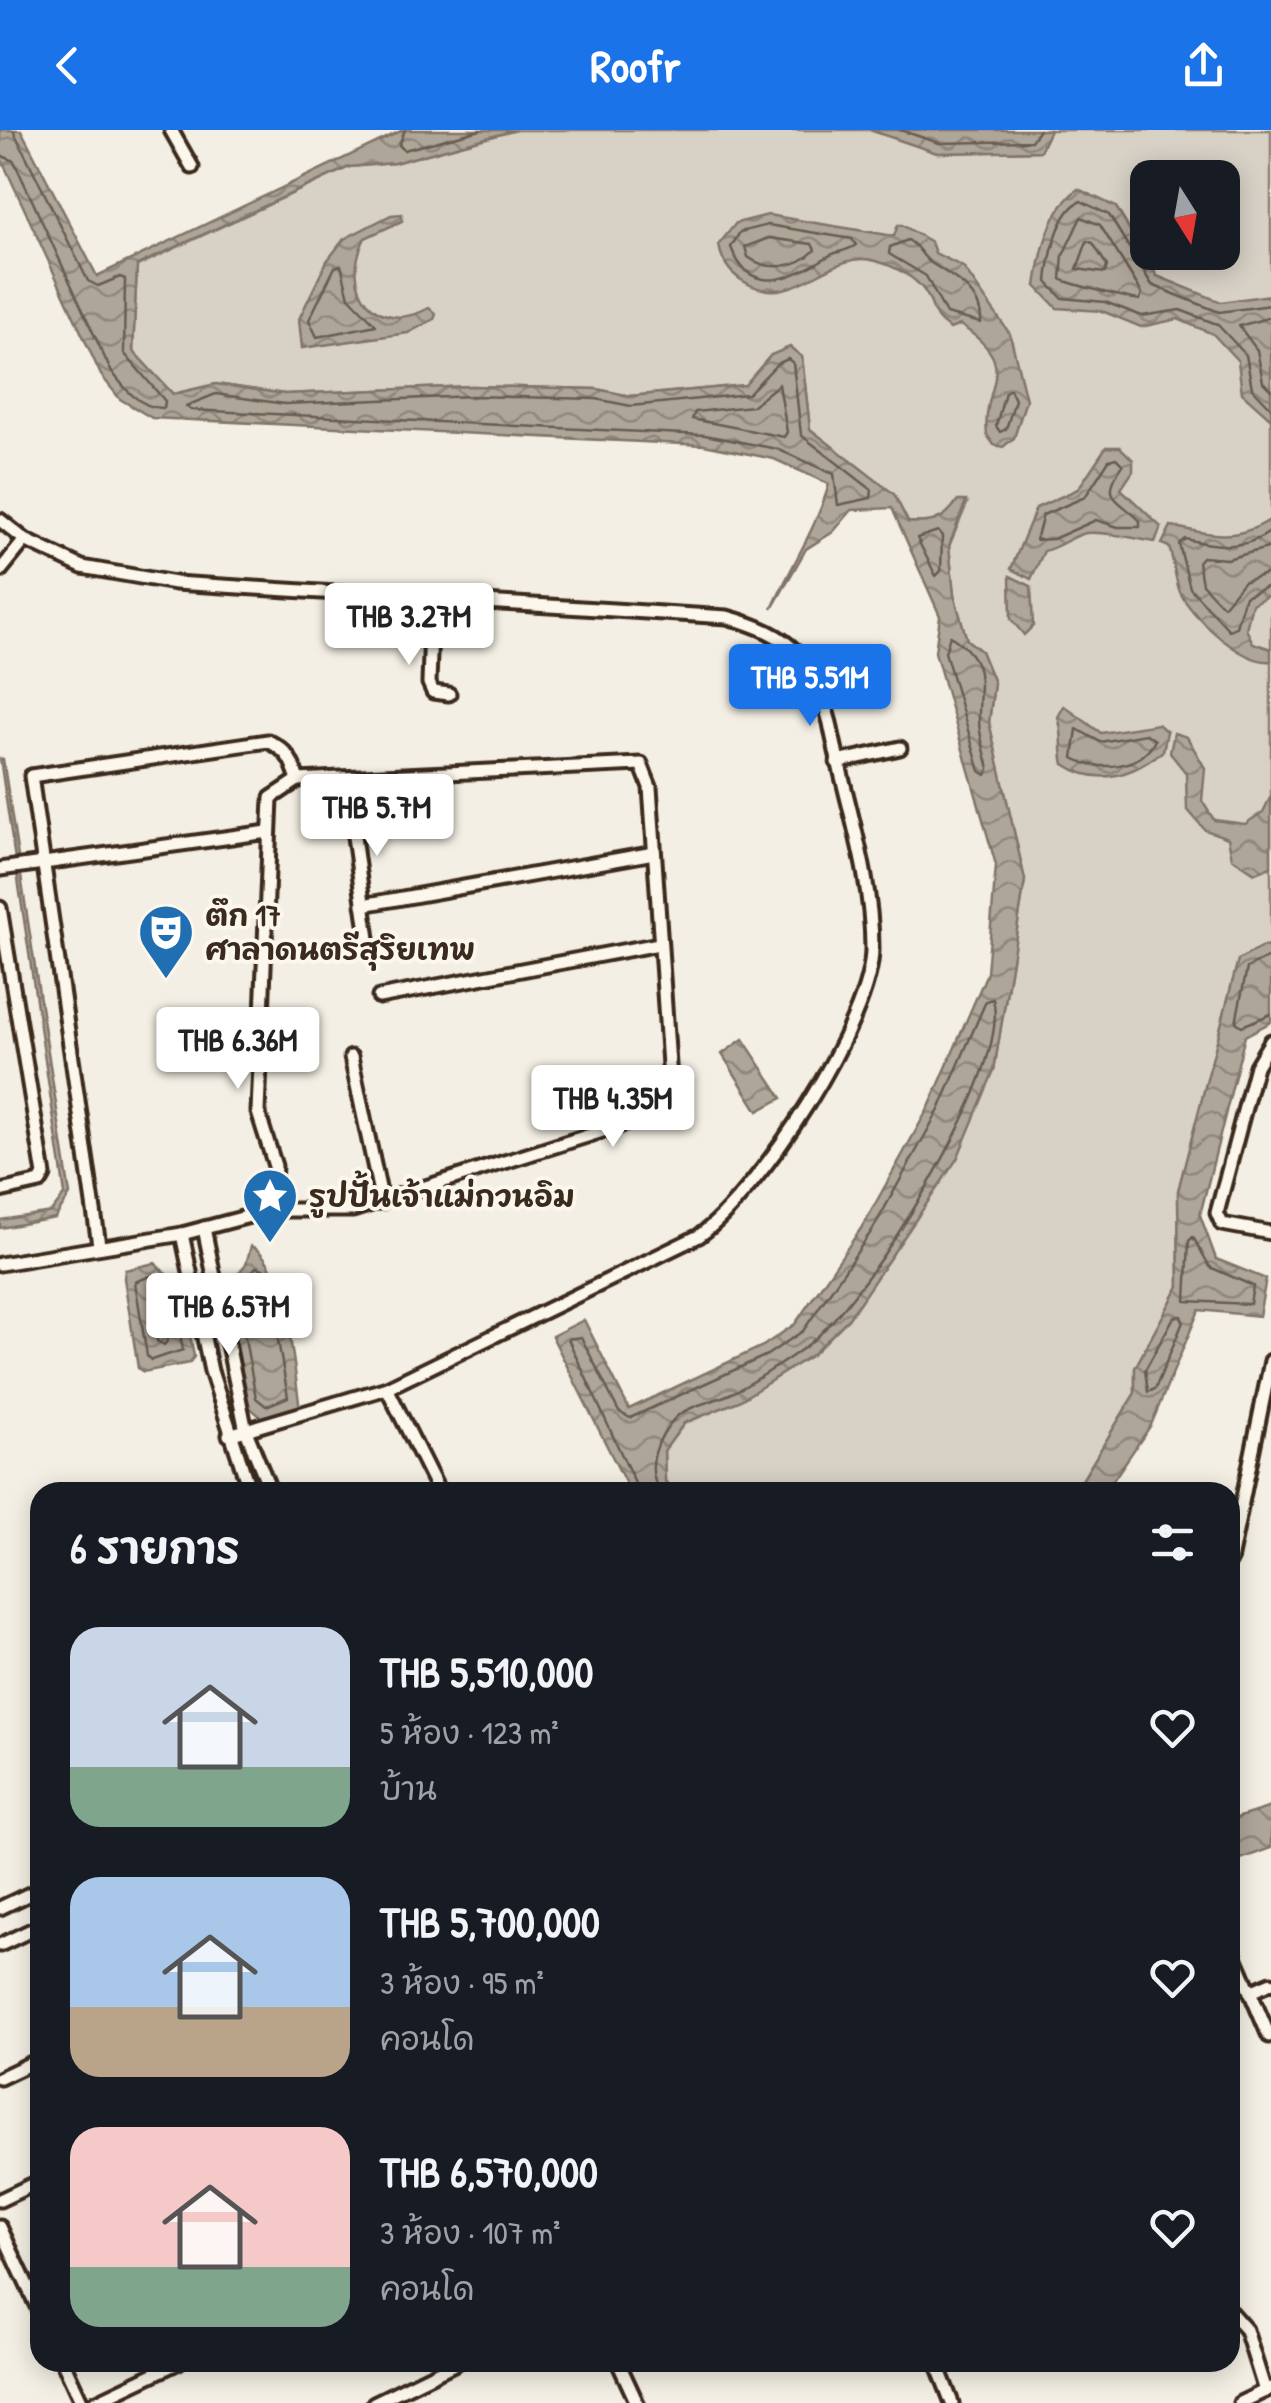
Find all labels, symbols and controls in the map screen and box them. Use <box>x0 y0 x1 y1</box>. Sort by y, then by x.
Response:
text: Roofr <box>590 35 681 96</box>
icon: back <box>40 38 95 93</box>
icon: share <box>1176 38 1231 93</box>
north arrow <box>1130 160 1240 270</box>
map controls <box>1130 160 1240 270</box>
pin: THB 3.27M <box>295 583 523 668</box>
text: THB 3.27M <box>347 594 471 637</box>
pin: THB 5.51M <box>696 644 924 729</box>
text: THB 5.51M <box>751 655 869 698</box>
pin: THB 5.7M <box>274 774 480 859</box>
text: THB 5.7M <box>323 785 431 828</box>
place label: ตึก 17 ศาลาดนตรีสุริยเทพ <box>205 895 475 971</box>
theatre icon: ตึก 17 ศาลาดนตรีสุริยเทพ <box>136 902 196 981</box>
pin: THB 6.36M <box>124 1007 352 1092</box>
text: THB 6.36M <box>178 1018 298 1061</box>
pin: THB 4.35M <box>499 1065 727 1150</box>
text: THB 4.35M <box>553 1076 673 1119</box>
place icon: รูปปั้นเจ้าแม่กวนอิม <box>240 1166 300 1245</box>
place label: รูปปั้นเจ้าแม่กวนอิม <box>309 1170 575 1218</box>
pin: THB 6.57M <box>115 1273 343 1358</box>
text: THB 6.57M <box>168 1284 290 1327</box>
icon: filters <box>1145 1515 1200 1570</box>
text: 6 รายการ <box>70 1519 240 1576</box>
text: THB 5,510,000 <box>380 1643 593 1700</box>
icon: home <box>150 1667 270 1787</box>
icon: heart <box>1145 1700 1200 1755</box>
text: 5 ห้อง · 123 m² <box>380 1711 559 1754</box>
text: บ้าน <box>380 1767 437 1810</box>
text: THB 5,700,000 <box>380 1893 600 1950</box>
icon: home <box>150 1917 270 2037</box>
icon: heart <box>1145 1950 1200 2005</box>
text: 3 ห้อง · 95 m² <box>380 1961 544 2004</box>
text: คอนโด <box>380 2017 474 2060</box>
text: THB 6,570,000 <box>380 2143 598 2200</box>
icon: home <box>150 2167 270 2287</box>
icon: heart <box>1145 2200 1200 2255</box>
text: 3 ห้อง · 107 m² <box>380 2211 560 2254</box>
text: คอนโด <box>380 2267 474 2310</box>

